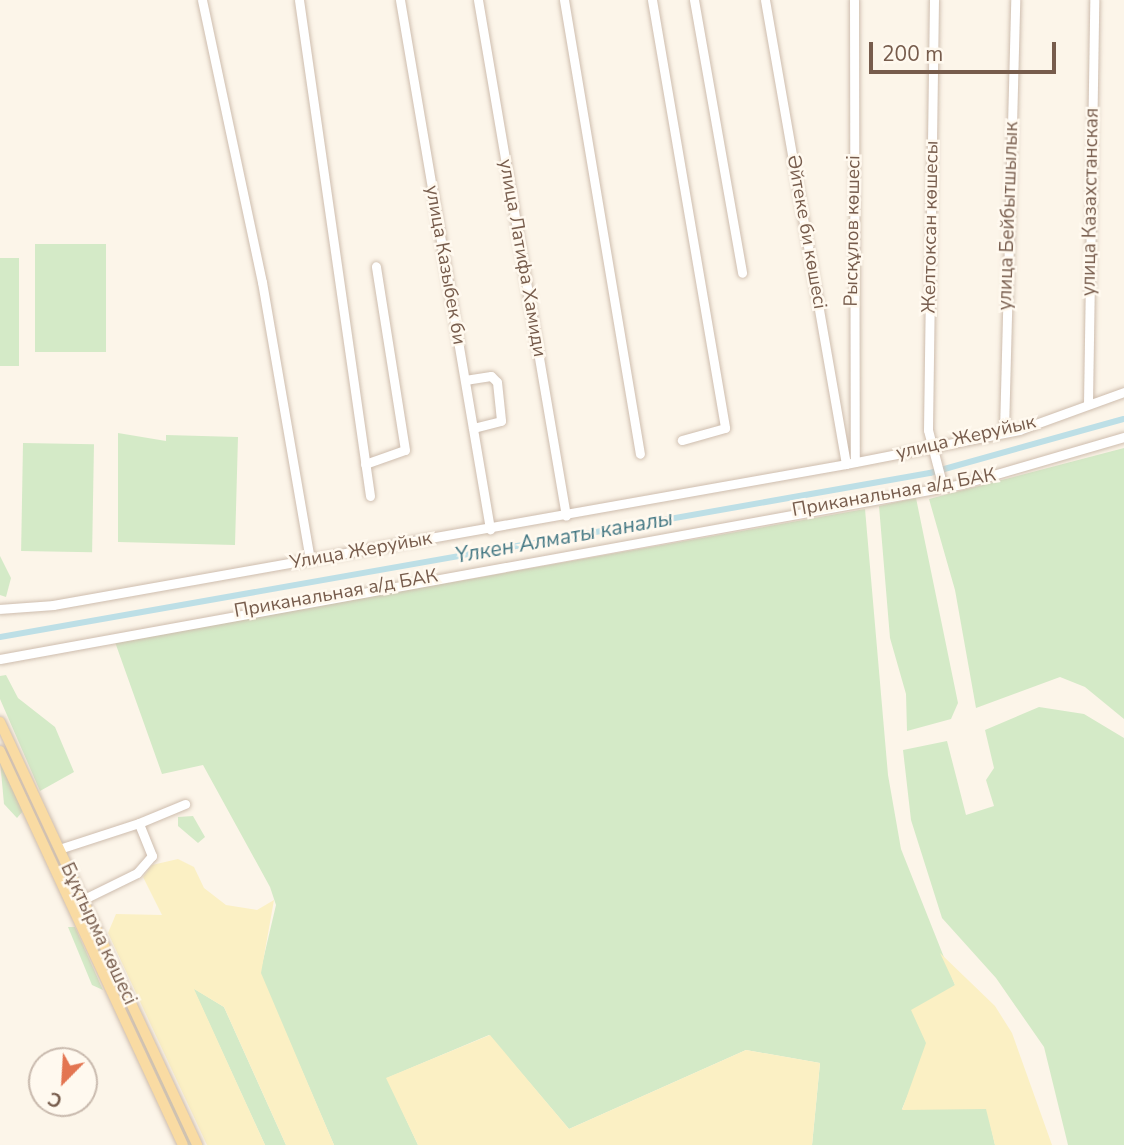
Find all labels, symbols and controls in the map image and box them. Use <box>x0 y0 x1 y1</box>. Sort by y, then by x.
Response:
scale bar <box>872 28 1059 72</box>
text: 200 m <box>882 40 943 68</box>
street label: улица Казахстанская <box>1078 108 1104 296</box>
street label: улица Бейбытшылык <box>994 121 1024 311</box>
street label: Желтоксан көшесы <box>918 140 944 314</box>
street label: Әйтеке би көшесі <box>781 153 831 311</box>
street label: Рысқұлов көшесі <box>840 155 866 307</box>
street label: улица Латифа Хамиди <box>493 157 551 359</box>
street label: улица Казыбек би <box>420 184 470 346</box>
street label: улица Жеруйык <box>894 411 1038 465</box>
street label: Приканальная а/д БАК <box>790 464 998 522</box>
water label: Үлкен Алматы каналы <box>453 505 675 569</box>
street label: Улица Жеруйык <box>288 527 434 575</box>
street label: Приканальная а/д БАК <box>232 565 440 623</box>
street label: Бұқтырма көшесі <box>55 859 141 1009</box>
north arrow <box>28 1047 98 1117</box>
text: С <box>44 1085 66 1114</box>

